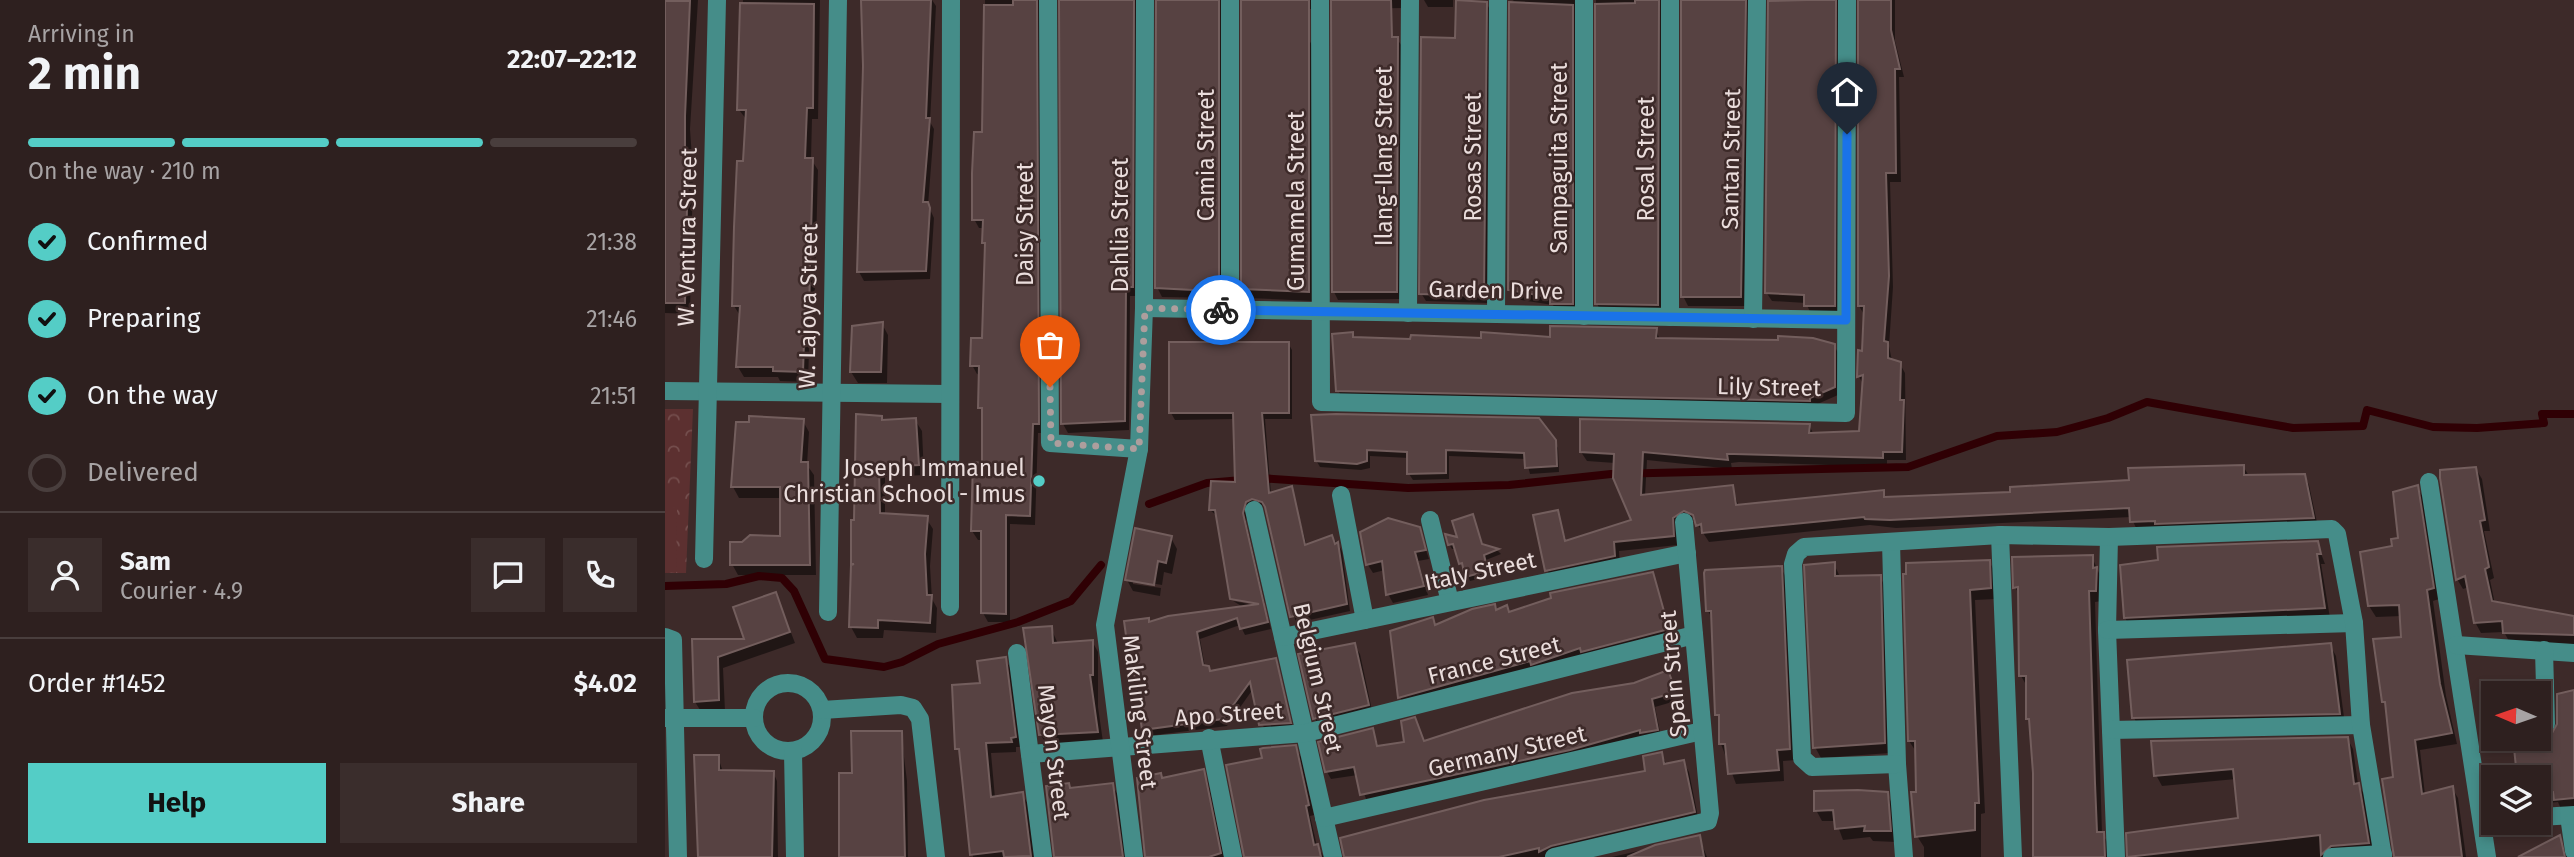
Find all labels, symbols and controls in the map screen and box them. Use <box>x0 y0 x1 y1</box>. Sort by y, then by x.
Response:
text: Arriving in <box>28 20 135 48</box>
text: 22:07–22:12 <box>507 44 637 75</box>
text: 2 min <box>28 46 141 101</box>
street label: Sampaguita Street <box>1545 62 1573 254</box>
pin <box>1817 62 1877 134</box>
street label: Ilang-Ilang Street <box>1370 65 1398 246</box>
icon: home <box>1828 73 1866 111</box>
street label: Santan Street <box>1716 87 1746 230</box>
street label: Camia Street <box>1192 88 1220 221</box>
street label: Rosas Street <box>1459 92 1487 222</box>
street label: Rosal Street <box>1632 96 1660 222</box>
street label: Gumamela Street <box>1282 110 1310 291</box>
street label: W. Ventura Street <box>671 147 703 327</box>
text: On the way · 210 m <box>28 157 221 185</box>
street label: Dahlia Street <box>1106 157 1134 292</box>
street label: Daisy Street <box>1011 161 1039 286</box>
street label: W. Lajoya Street <box>793 222 823 389</box>
icon: check <box>28 223 66 261</box>
text: Confirmed <box>87 226 208 257</box>
text: 21:38 <box>586 228 637 256</box>
courier <box>1186 275 1256 345</box>
street label: Garden Drive <box>1428 275 1564 305</box>
icon: bike <box>1202 291 1240 329</box>
icon: check <box>28 300 66 338</box>
text: Preparing <box>87 303 200 334</box>
text: 21:46 <box>586 305 637 333</box>
pin <box>1020 315 1080 387</box>
icon: bag <box>1031 326 1069 364</box>
street label: Lily Street <box>1717 372 1822 402</box>
icon: check <box>28 377 66 415</box>
text: On the way <box>87 380 218 411</box>
text: 21:51 <box>590 382 637 410</box>
place label: Joseph Immanuel Christian School - Imus <box>783 454 1025 508</box>
text: Delivered <box>87 457 199 488</box>
marker: Joseph Immanuel Christian School - Imus <box>1031 473 1047 489</box>
button: person <box>28 538 102 612</box>
button: chat <box>471 538 545 612</box>
button: phone <box>563 538 637 612</box>
street label: Italy Street <box>1422 545 1539 596</box>
text: Sam <box>120 546 171 577</box>
text: Courier · 4.9 <box>120 577 243 605</box>
street label: Belgium Street <box>1287 600 1349 757</box>
street label: Spain Street <box>1653 609 1692 738</box>
street label: France Street <box>1425 630 1564 690</box>
street label: Makiling Street <box>1117 633 1163 792</box>
text: Order #1452 <box>28 668 166 699</box>
text: $4.02 <box>574 668 637 699</box>
north arrow <box>2481 681 2551 751</box>
map controls <box>2481 681 2551 835</box>
street label: Mayon Street <box>1032 682 1076 822</box>
street label: Apo Street <box>1174 696 1285 732</box>
street label: Germany Street <box>1425 719 1589 783</box>
button: Help <box>28 763 326 843</box>
button: Share <box>340 763 637 843</box>
button: layers <box>2481 765 2551 835</box>

